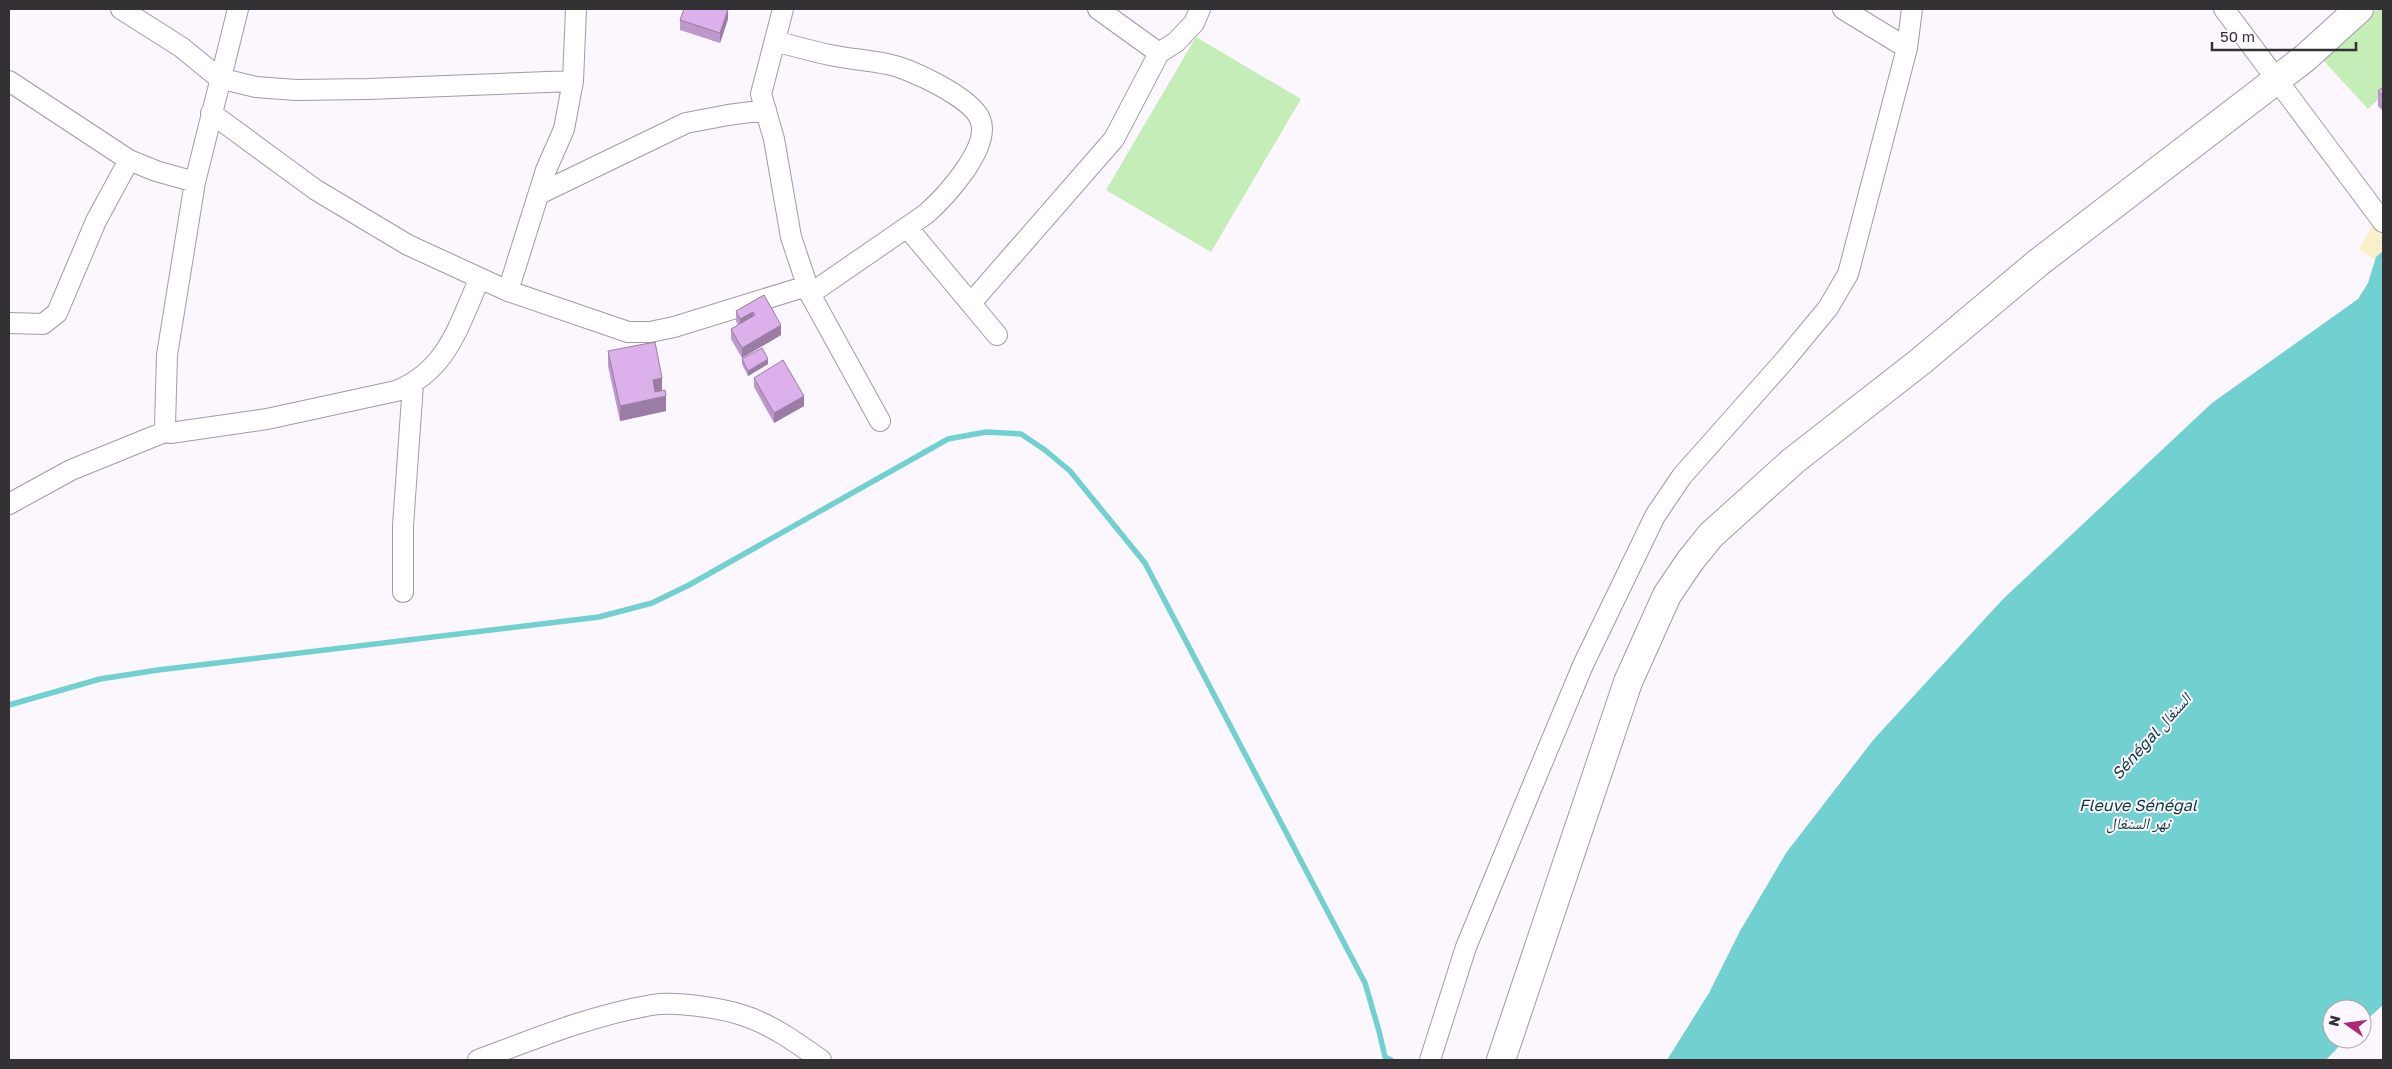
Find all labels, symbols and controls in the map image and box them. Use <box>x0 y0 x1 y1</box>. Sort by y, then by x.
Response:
scale bar <box>2212 20 2356 52</box>
text: 50 m <box>2220 27 2255 45</box>
water label: Sénégal السنغال <box>2107 687 2197 784</box>
water label: Fleuve Sénégal نهر السنغال <box>2079 795 2198 834</box>
north arrow <box>2322 999 2372 1049</box>
text: N <box>2324 1014 2343 1028</box>

